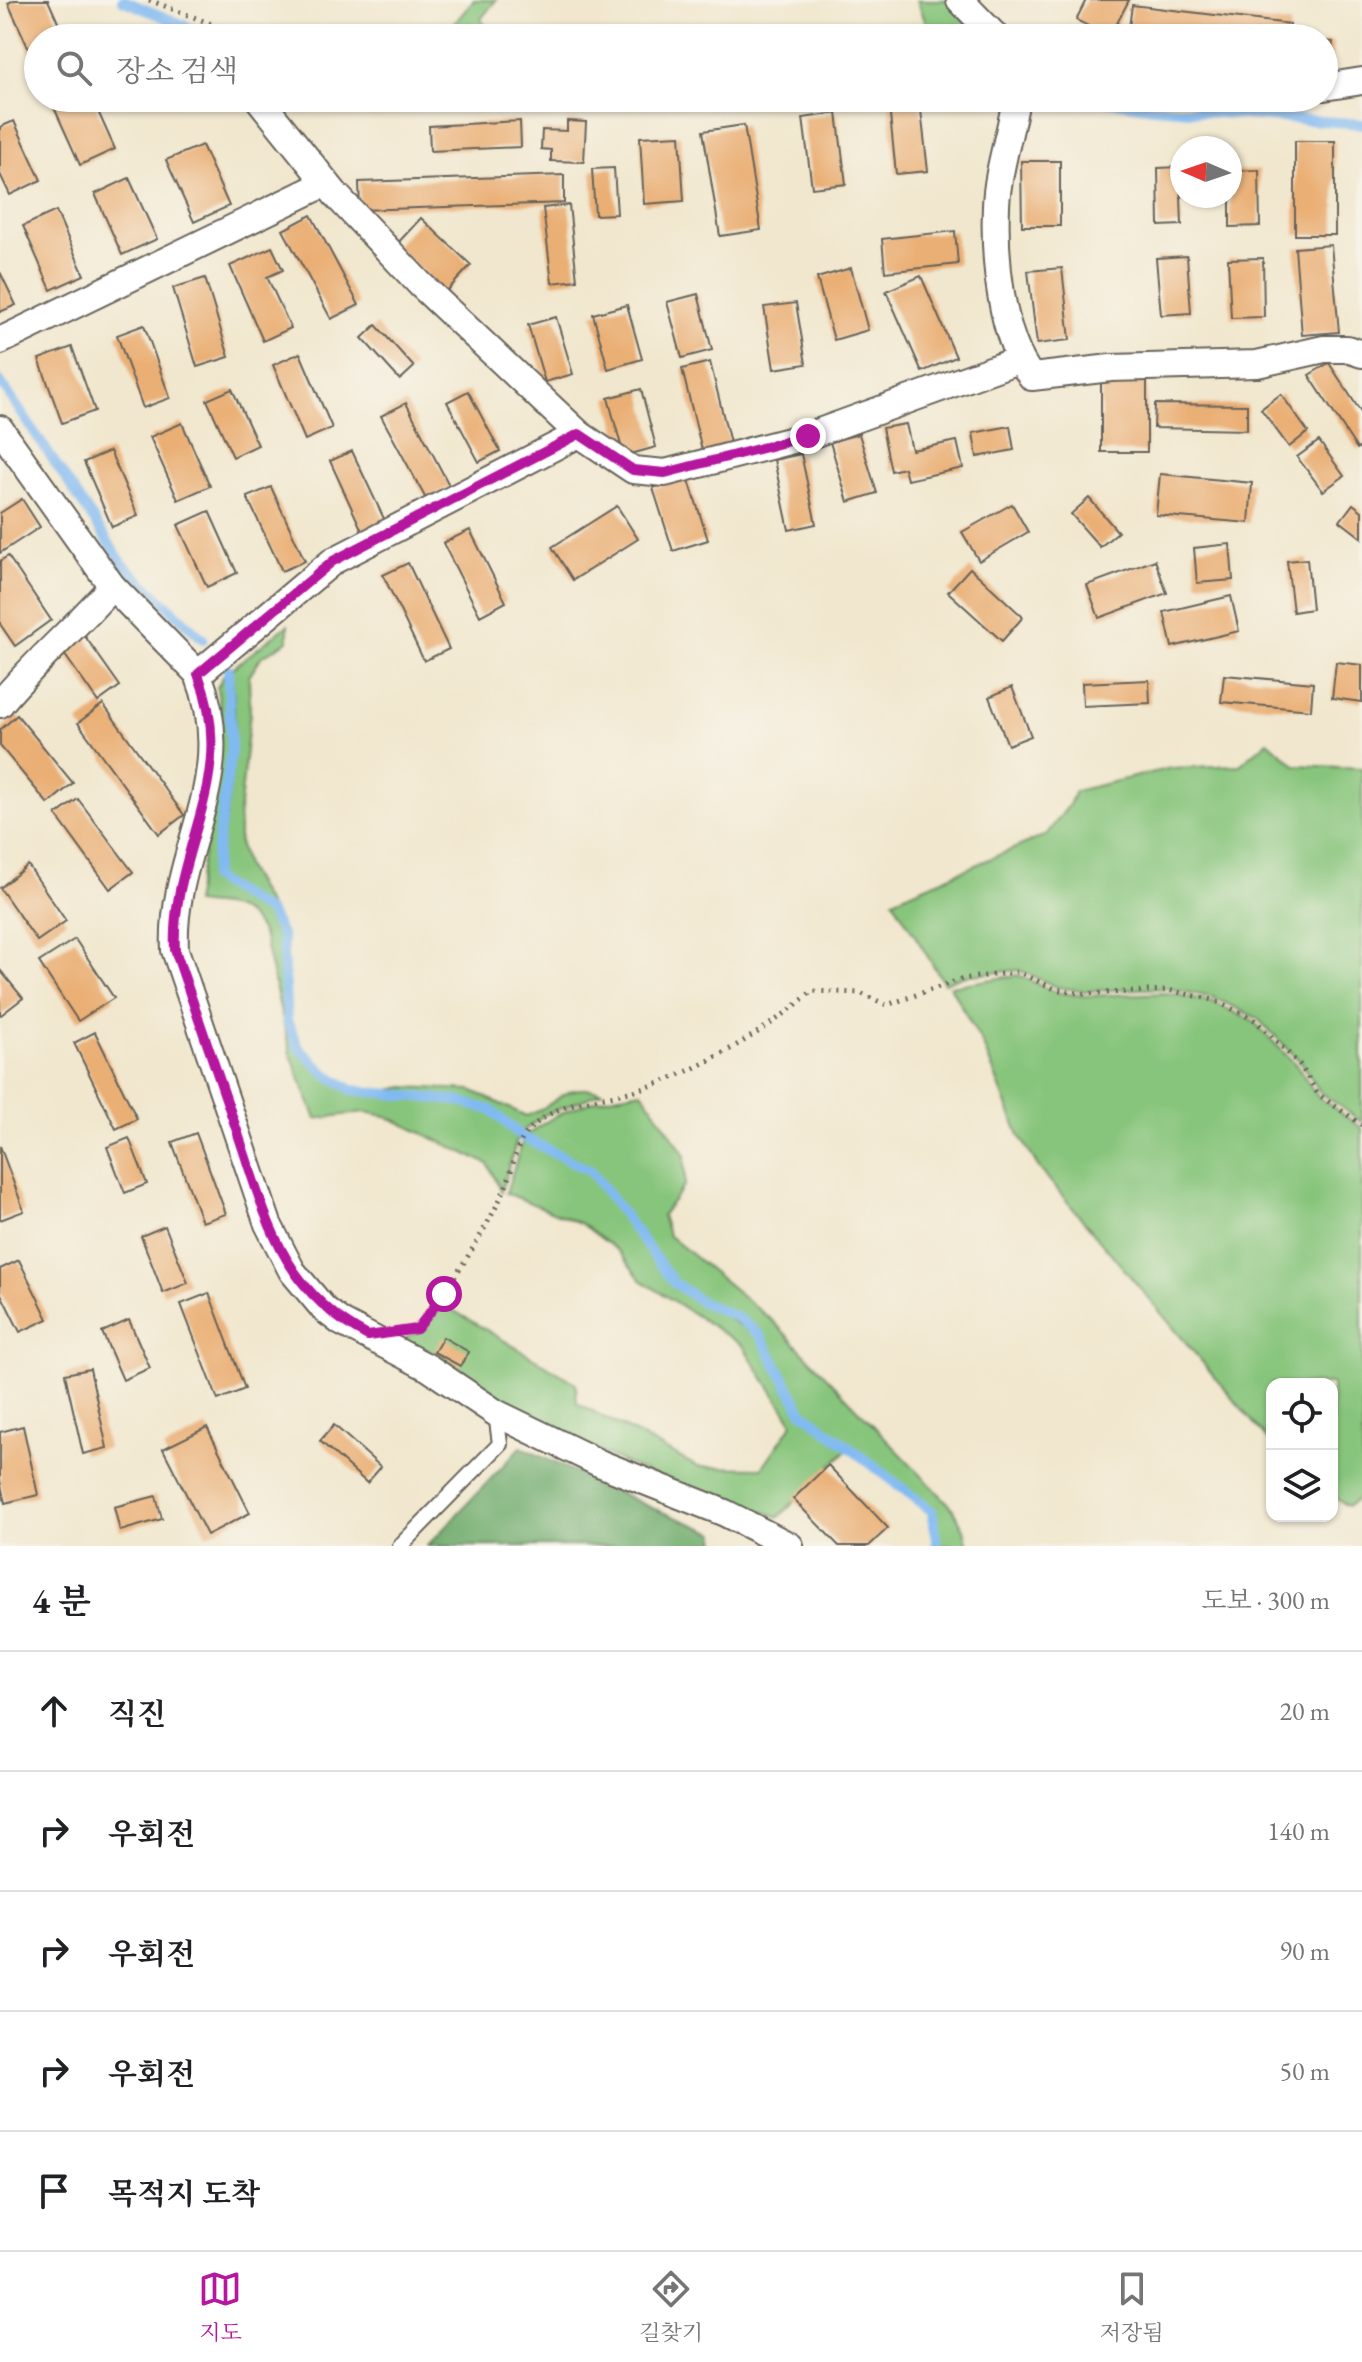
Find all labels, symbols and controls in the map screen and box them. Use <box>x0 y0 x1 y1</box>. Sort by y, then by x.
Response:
search box <box>24 24 1338 112</box>
icon: search <box>52 46 96 90</box>
text: 장소 검색 <box>116 51 238 90</box>
north arrow <box>1170 136 1242 208</box>
route end <box>790 418 826 454</box>
route start <box>426 1276 462 1312</box>
map controls <box>1266 1378 1338 1522</box>
button: locate <box>1266 1378 1338 1450</box>
button: layers <box>1266 1450 1338 1522</box>
text: 4 분 <box>32 1579 91 1623</box>
text: 도보 · 300 m <box>1201 1583 1330 1617</box>
icon: ahead <box>32 1689 76 1733</box>
text: 직진 <box>108 1694 166 1733</box>
text: 20 m <box>1280 1694 1330 1728</box>
icon: right <box>32 1809 76 1853</box>
text: 우회전 <box>108 1814 195 1853</box>
text: 140 m <box>1267 1814 1330 1848</box>
icon: right <box>32 1929 76 1973</box>
text: 우회전 <box>108 1934 195 1973</box>
text: 90 m <box>1280 1934 1330 1968</box>
icon: right <box>32 2049 76 2093</box>
text: 우회전 <box>108 2054 195 2093</box>
text: 50 m <box>1280 2054 1330 2088</box>
icon: arrive <box>32 2169 76 2213</box>
text: 목적지 도착 <box>108 2174 260 2213</box>
tab: 지도 <box>198 2267 242 2347</box>
tab: 길찾기 <box>639 2267 703 2347</box>
tab: 저장됨 <box>1100 2267 1164 2347</box>

